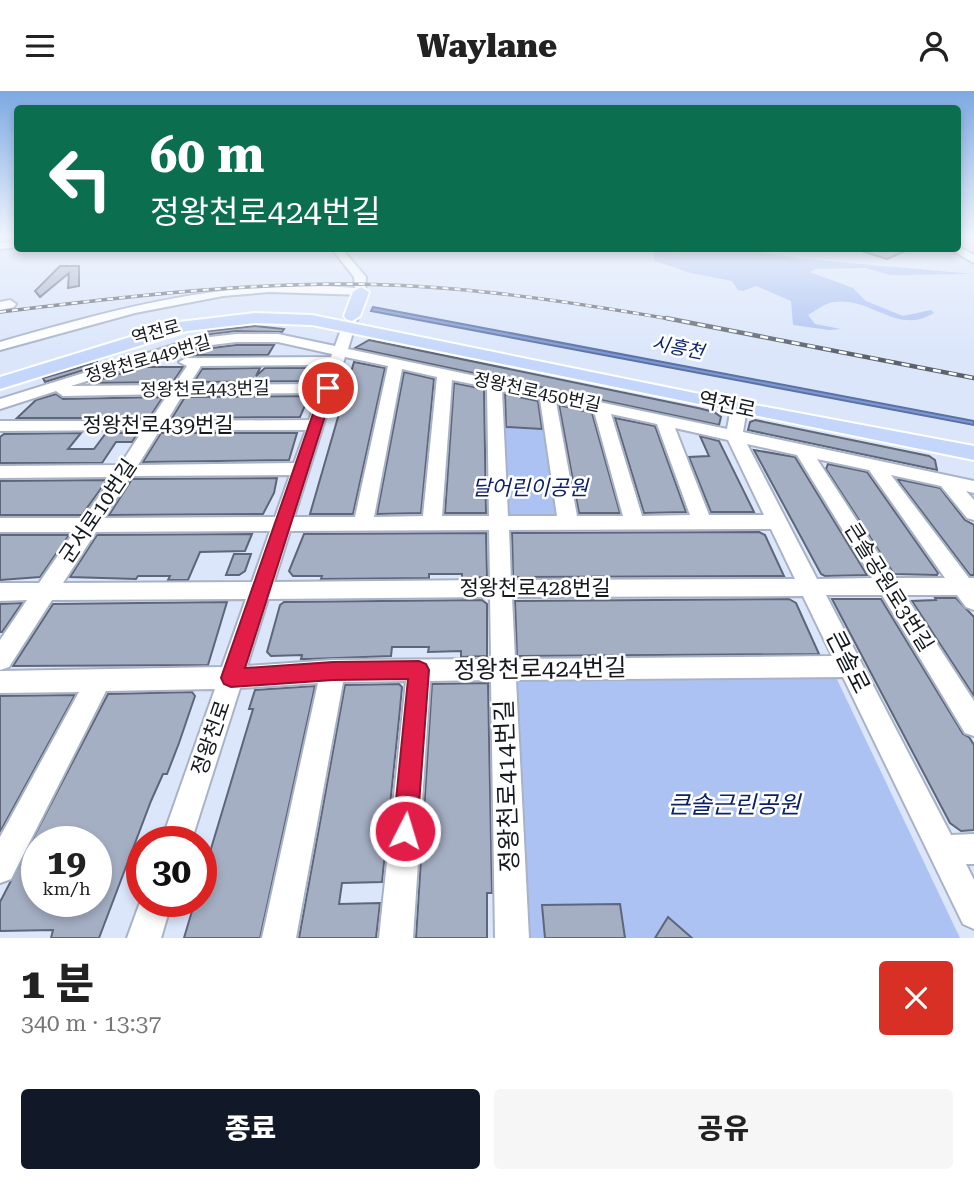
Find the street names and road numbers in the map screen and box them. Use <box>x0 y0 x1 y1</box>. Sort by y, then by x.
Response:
street label: 역전로 <box>129 315 183 348</box>
street label: 정왕천로449번길 <box>83 331 213 386</box>
street label: 정왕천로450번길 <box>472 368 603 415</box>
street label: 정왕천로443번길 <box>140 377 270 400</box>
street label: 역전로 <box>696 387 758 423</box>
street label: 정왕천로439번길 <box>82 413 234 437</box>
street label: 군서로10번길 <box>54 454 142 568</box>
street label: 큰솔공원로3번길 <box>840 518 938 656</box>
street label: 정왕천로428번길 <box>459 576 611 600</box>
street label: 큰솔로 <box>820 626 876 698</box>
street label: 정왕천로424번길 <box>453 653 627 685</box>
street label: 정왕천로 <box>187 698 235 778</box>
street label: 정왕천로414번길 <box>490 699 524 873</box>

